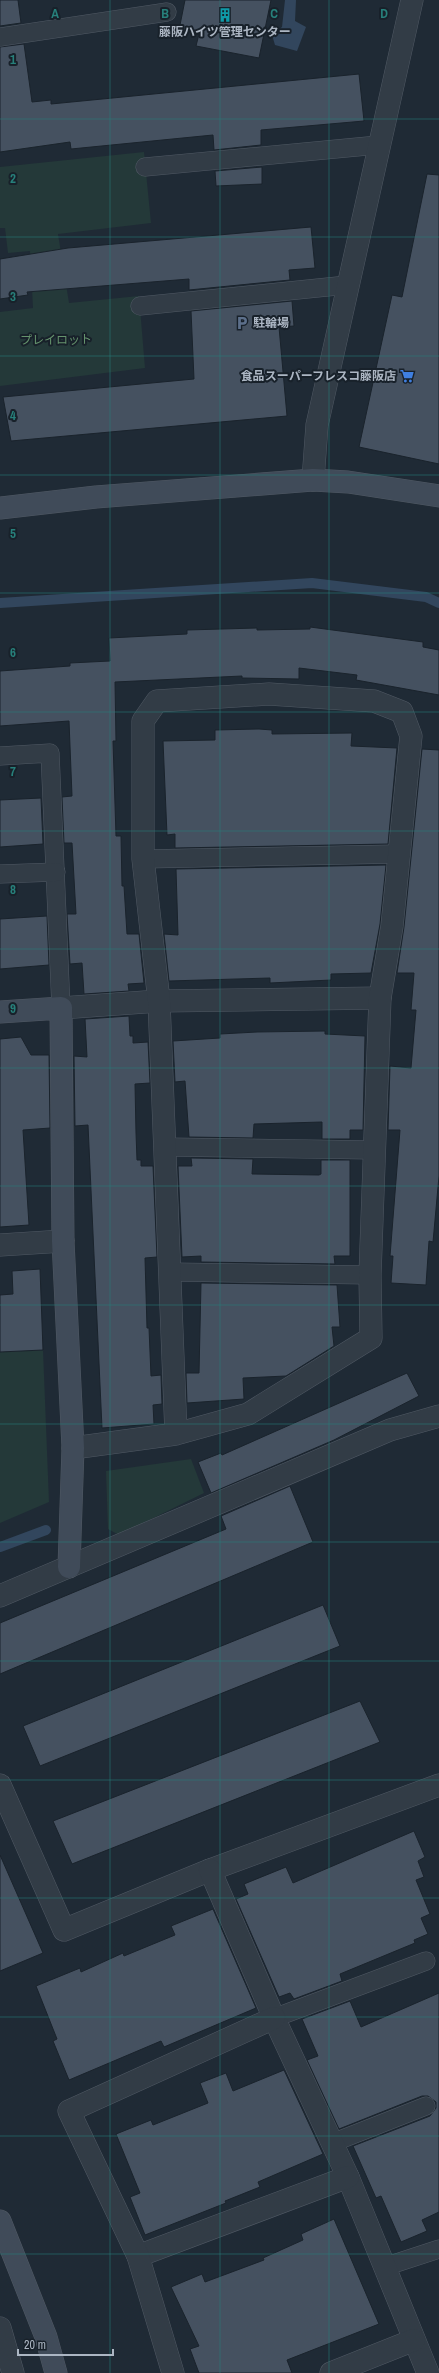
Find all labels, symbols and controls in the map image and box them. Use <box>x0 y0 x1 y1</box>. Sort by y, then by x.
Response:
text: A <box>51 5 59 22</box>
text: B <box>161 5 169 22</box>
text: C <box>270 5 278 22</box>
text: D <box>380 5 388 22</box>
building icon: 藤阪ハイツ管理センター <box>217 7 233 23</box>
place label: 藤阪ハイツ管理センター <box>159 24 291 40</box>
text: 1 <box>10 51 16 68</box>
text: 2 <box>10 170 16 187</box>
text: 3 <box>10 288 16 305</box>
parking icon: 駐輪場 <box>234 315 250 331</box>
place label: 駐輪場 <box>253 315 289 331</box>
park label: プレイロット <box>20 332 92 348</box>
place label: 食品スーパーフレスコ藤阪店 <box>241 368 396 384</box>
supermarket icon: 食品スーパーフレスコ藤阪店 <box>399 368 415 384</box>
text: 4 <box>10 407 16 424</box>
text: 5 <box>10 525 16 542</box>
text: 6 <box>10 644 16 661</box>
text: 7 <box>10 763 16 780</box>
text: 8 <box>10 881 16 898</box>
text: 9 <box>10 1000 16 1017</box>
scale bar <box>18 2331 113 2357</box>
text: 20 m <box>24 2337 46 2353</box>

